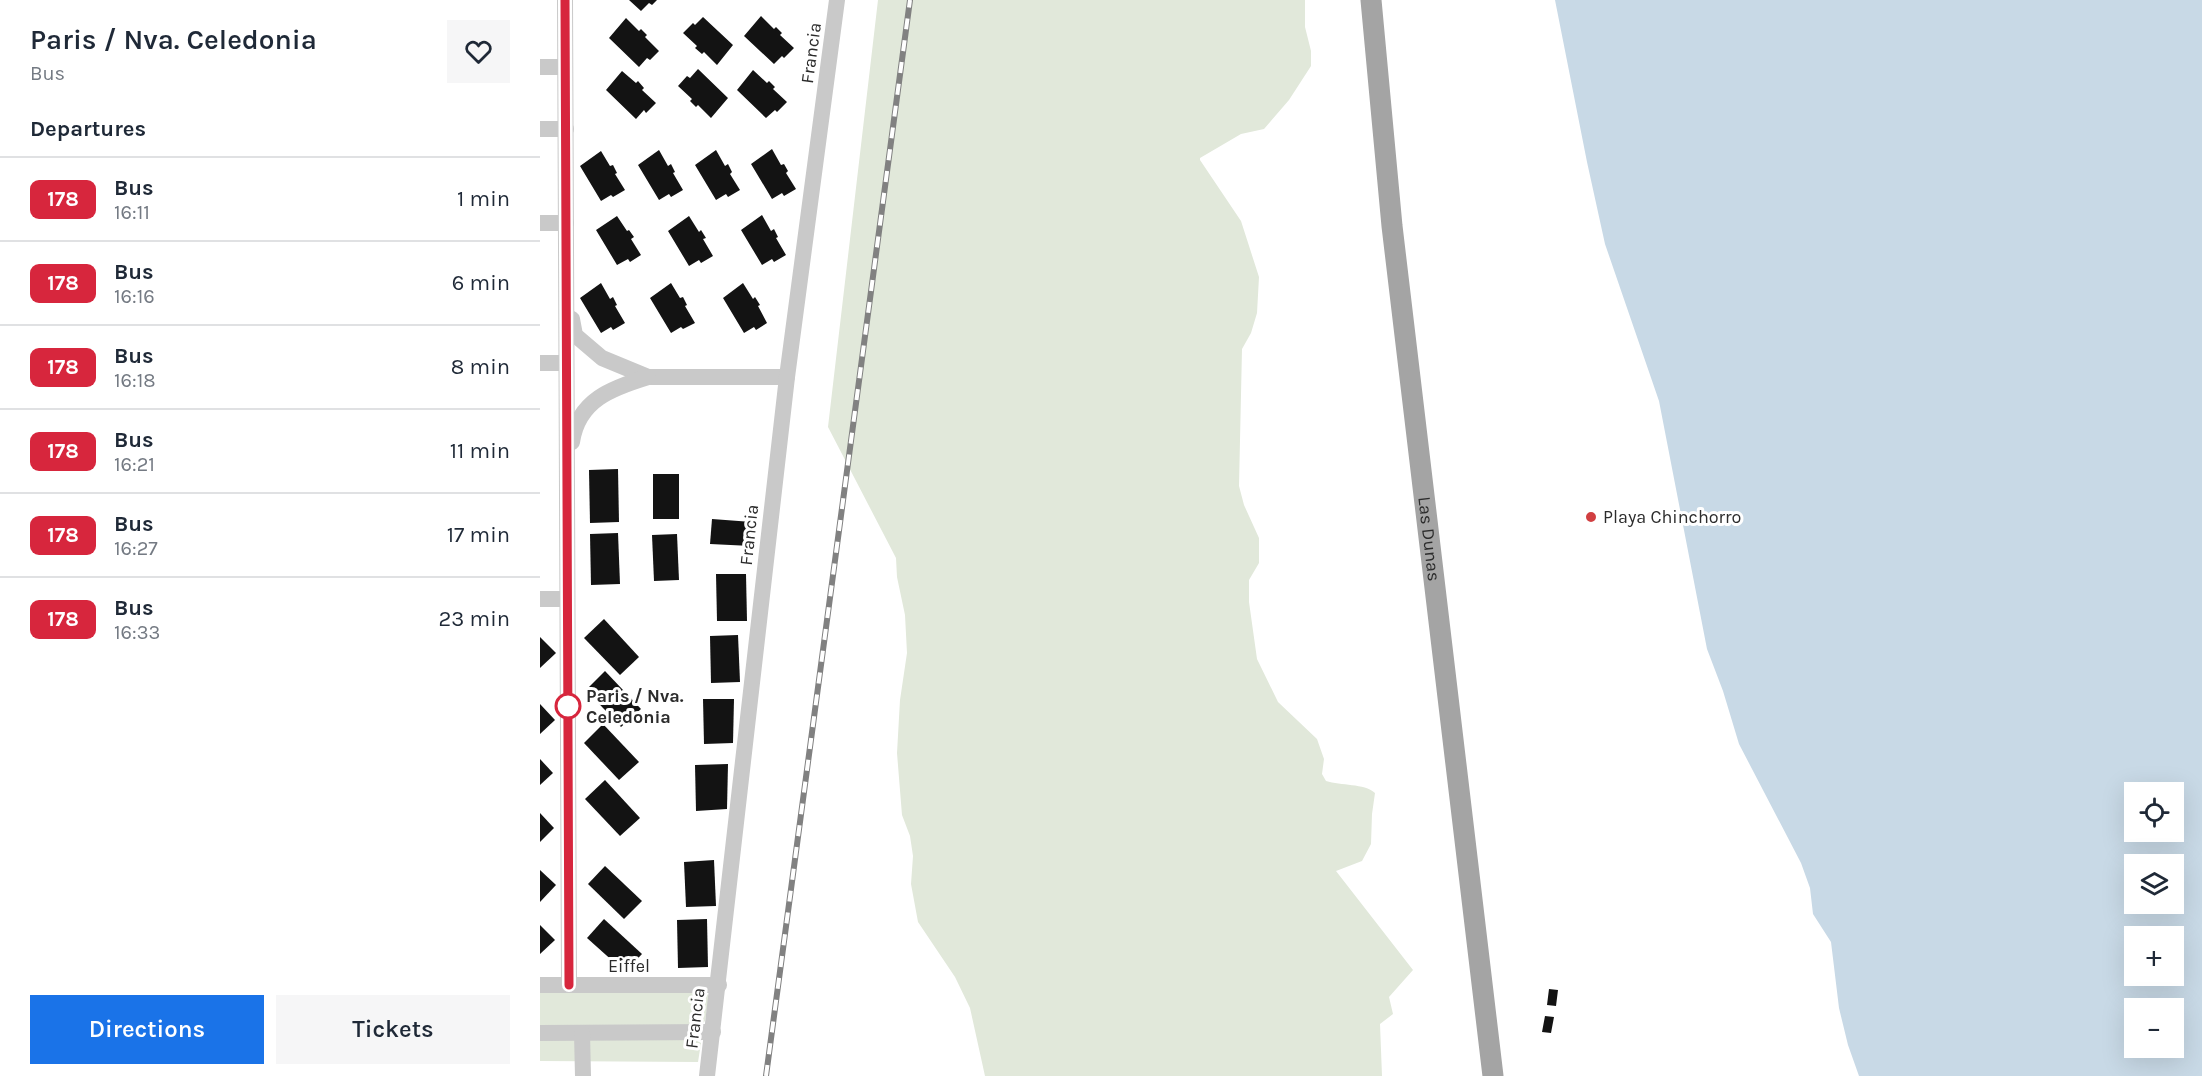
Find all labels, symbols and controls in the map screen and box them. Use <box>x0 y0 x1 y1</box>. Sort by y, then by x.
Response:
button: heart <box>447 20 510 83</box>
street label: Francia <box>796 21 826 85</box>
text: Paris / Nva. Celedonia <box>30 23 317 56</box>
text: Bus <box>30 62 65 85</box>
text: Departures <box>30 116 146 142</box>
text: Bus <box>114 175 154 201</box>
text: 1 min <box>457 186 510 212</box>
text: 178 <box>47 187 79 211</box>
text: 16:11 <box>114 201 150 224</box>
text: Bus <box>114 259 154 285</box>
text: 6 min <box>452 270 510 296</box>
text: 178 <box>47 271 79 295</box>
text: 16:16 <box>114 285 155 308</box>
text: Bus <box>114 343 154 369</box>
text: 8 min <box>451 354 510 380</box>
text: 178 <box>47 355 79 379</box>
text: 16:18 <box>114 369 156 392</box>
text: Bus <box>114 427 154 453</box>
text: 11 min <box>450 438 510 464</box>
text: 178 <box>47 439 79 463</box>
text: 16:21 <box>114 453 155 476</box>
street label: Las Dunas <box>1413 495 1445 582</box>
street label: Francia <box>735 503 763 567</box>
place label: Playa Chinchorro <box>1603 506 1741 528</box>
marker: Playa Chinchorro <box>1584 510 1598 524</box>
text: Bus <box>114 511 154 537</box>
text: 17 min <box>447 522 510 548</box>
text: 178 <box>47 523 79 547</box>
text: 16:27 <box>114 537 158 560</box>
text: Bus <box>114 595 154 621</box>
text: 23 min <box>439 606 510 632</box>
text: 178 <box>47 607 79 631</box>
text: 16:33 <box>114 621 160 644</box>
place label: Paris / Nva. Celedonia <box>586 685 684 728</box>
marker: Paris / Nva. Celedonia <box>555 693 581 719</box>
map controls <box>2124 782 2184 1058</box>
button: locate <box>2124 782 2184 842</box>
button: layers <box>2124 854 2184 914</box>
button: + <box>2124 926 2184 986</box>
street label: Eiffel <box>608 955 650 977</box>
street label: Francia <box>680 986 710 1050</box>
button: Directions <box>30 995 264 1064</box>
button: Tickets <box>276 995 510 1064</box>
button: − <box>2124 998 2184 1058</box>

